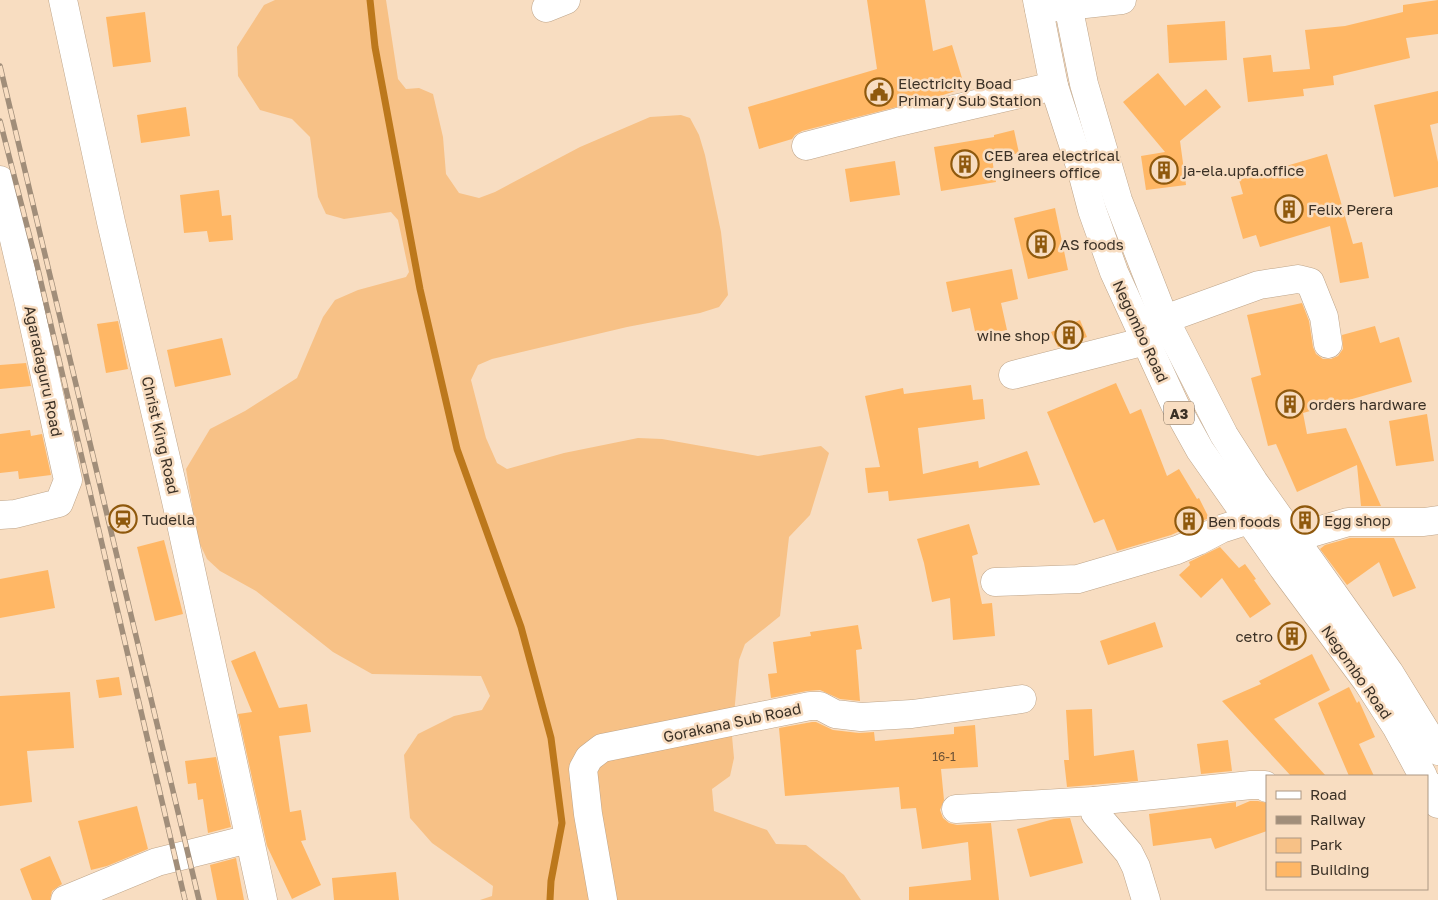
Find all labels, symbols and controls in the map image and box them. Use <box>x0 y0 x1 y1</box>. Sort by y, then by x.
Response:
place label: Electricity Boad Primary Sub Station <box>898 74 1041 109</box>
public building icon: Electricity Boad Primary Sub Station <box>864 77 894 107</box>
place label: CEB area electrical engineers office <box>984 146 1120 181</box>
building icon: CEB area electrical engineers office <box>950 149 980 179</box>
building icon: ja-ela.upfa.office <box>1149 155 1179 185</box>
place label: ja-ela.upfa.office <box>1182 161 1305 179</box>
building icon: Felix Perera <box>1274 194 1304 224</box>
place label: Felix Perera <box>1308 200 1393 218</box>
building icon: AS foods <box>1026 229 1056 259</box>
place label: AS foods <box>1060 235 1124 253</box>
street label: Negombo Road <box>1110 277 1172 385</box>
street label: Agaradaguru Road <box>21 304 67 438</box>
building icon: wine shop <box>1054 320 1084 350</box>
place label: wine shop <box>977 326 1050 344</box>
street label: Christ King Road <box>139 374 183 496</box>
building icon: orders hardware <box>1275 389 1305 419</box>
place label: orders hardware <box>1309 395 1427 413</box>
road number: A3 <box>1164 402 1194 424</box>
station icon: Tudella <box>108 504 138 534</box>
building icon: Egg shop <box>1290 505 1320 535</box>
building icon: Ben foods <box>1174 506 1204 536</box>
place label: Tudella <box>142 510 195 528</box>
place label: Egg shop <box>1324 511 1391 529</box>
place label: Ben foods <box>1208 512 1280 530</box>
building icon: cetro <box>1277 621 1307 651</box>
street label: Negombo Road <box>1318 622 1396 722</box>
place label: cetro <box>1235 627 1273 645</box>
street label: Gorakana Sub Road <box>661 699 803 745</box>
house number: 16-1 <box>932 749 956 764</box>
legend <box>1266 775 1428 890</box>
text: Road <box>1310 785 1347 803</box>
text: Railway <box>1310 810 1366 828</box>
text: Park <box>1310 835 1343 853</box>
text: Building <box>1310 860 1370 878</box>

